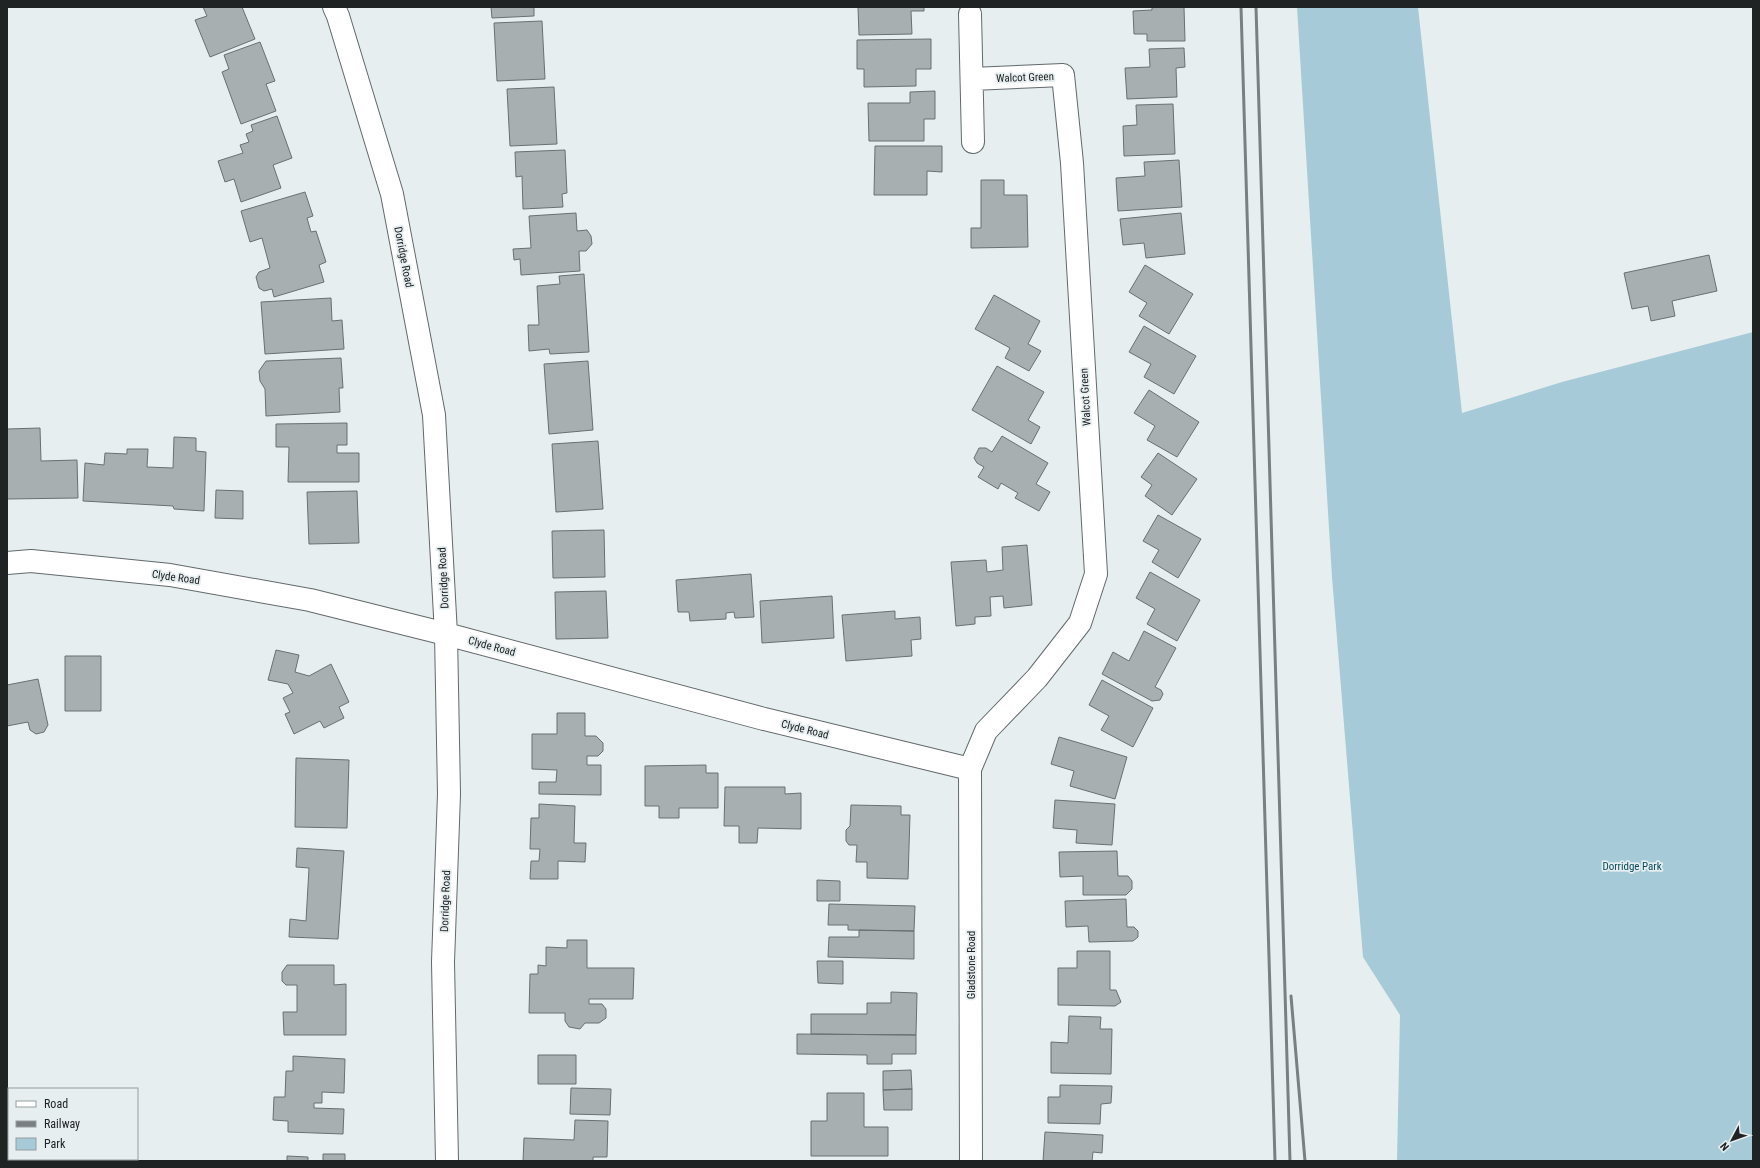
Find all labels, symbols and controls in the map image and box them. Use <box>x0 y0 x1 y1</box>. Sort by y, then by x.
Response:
street label: Walcot Green <box>996 70 1054 85</box>
street label: Dorridge Road <box>391 226 416 289</box>
street label: Walcot Green <box>1077 368 1094 426</box>
street label: Dorridge Road <box>435 547 452 609</box>
street label: Clyde Road <box>151 568 201 587</box>
street label: Clyde Road <box>467 634 517 659</box>
street label: Clyde Road <box>780 717 830 742</box>
park label: Dorridge Park <box>1602 860 1662 873</box>
street label: Dorridge Road <box>438 870 453 932</box>
street label: Gladstone Road <box>965 931 978 999</box>
legend <box>8 1088 138 1160</box>
text: Road <box>44 1097 68 1111</box>
text: Railway <box>44 1117 80 1131</box>
north arrow <box>1712 1120 1752 1160</box>
text: Park <box>44 1137 66 1151</box>
text: N <box>1718 1139 1732 1153</box>

